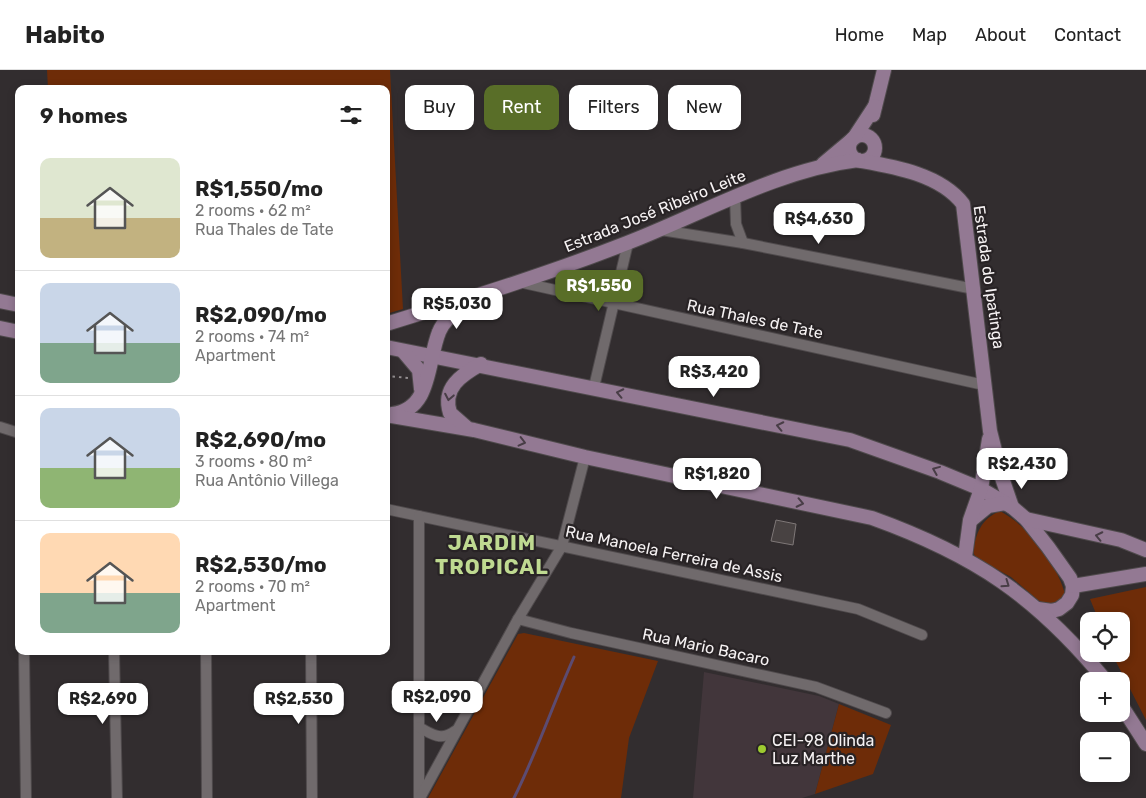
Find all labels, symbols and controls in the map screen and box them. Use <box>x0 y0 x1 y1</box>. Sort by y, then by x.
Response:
text: Habito <box>25 21 105 49</box>
text: Home <box>835 24 884 46</box>
text: Map <box>912 24 947 46</box>
text: About <box>975 24 1026 46</box>
text: Contact <box>1054 24 1121 46</box>
chip: Buy <box>405 85 474 130</box>
chip: Rent <box>484 85 559 130</box>
chip: Filters <box>569 85 658 130</box>
chip: New <box>668 85 741 130</box>
icon: filters <box>337 101 365 129</box>
text: 9 homes <box>40 103 128 128</box>
street label: Estrada José Ribeiro Leite <box>561 166 749 256</box>
text: R$1,550/mo <box>195 176 323 201</box>
icon: home <box>80 178 140 238</box>
text: 2 rooms · 62 m² <box>195 201 311 220</box>
pin: R$4,630 <box>773 202 865 245</box>
street label: Estrada do Ipatinga <box>970 204 1008 350</box>
text: R$4,630 <box>785 209 853 228</box>
text: Rua Thales de Tate <box>195 220 334 239</box>
pin: R$1,550 <box>553 270 645 312</box>
text: R$1,550 <box>566 276 632 295</box>
pin: R$5,030 <box>411 288 503 330</box>
text: R$5,030 <box>423 294 491 313</box>
street label: Rua Thales de Tate <box>685 295 825 343</box>
text: R$2,090/mo <box>195 302 327 327</box>
icon: home <box>80 303 140 363</box>
text: 2 rooms · 74 m² <box>195 327 309 346</box>
text: Apartment <box>195 346 275 365</box>
pin: R$3,420 <box>668 356 760 398</box>
text: R$3,420 <box>680 362 748 381</box>
one-way arrow <box>616 388 625 399</box>
one-way arrow <box>445 392 455 401</box>
one-way arrow <box>775 421 784 432</box>
text: R$2,690/mo <box>195 427 326 452</box>
icon: home <box>80 428 140 488</box>
one-way arrow <box>517 436 526 447</box>
pin: R$2,430 <box>976 448 1068 490</box>
text: 3 rooms · 80 m² <box>195 452 312 471</box>
text: R$2,430 <box>988 454 1056 473</box>
pin: R$1,820 <box>671 458 763 500</box>
text: R$1,820 <box>684 464 750 483</box>
one-way arrow <box>932 466 940 476</box>
text: Rua Antônio Villega <box>195 471 339 490</box>
one-way arrow <box>796 497 804 507</box>
street label: Rua Manoela Ferreira de Assis <box>564 522 784 586</box>
district label: JARDIM TROPICAL <box>435 530 549 579</box>
one-way arrow <box>1095 531 1104 542</box>
text: R$2,530/mo <box>195 552 327 577</box>
icon: home <box>80 553 140 613</box>
text: 2 rooms · 70 m² <box>195 577 310 596</box>
one-way arrow <box>1000 578 1009 587</box>
text: Apartment <box>195 596 275 615</box>
map controls <box>1080 612 1130 782</box>
button: locate <box>1080 612 1130 662</box>
street label: Rua Mario Bacaro <box>641 624 771 670</box>
button: + <box>1080 672 1130 722</box>
pin: R$2,090 <box>391 680 483 723</box>
pin: R$2,690 <box>57 682 149 725</box>
pin: R$2,530 <box>253 682 345 725</box>
text: R$2,090 <box>403 687 471 706</box>
text: R$2,690 <box>69 689 137 708</box>
text: R$2,530 <box>265 689 333 708</box>
place label: CEI-98 Olinda Luz Marthe <box>772 731 874 768</box>
button: − <box>1080 732 1130 782</box>
marker: CEI-98 Olinda Luz Marthe <box>756 743 768 755</box>

